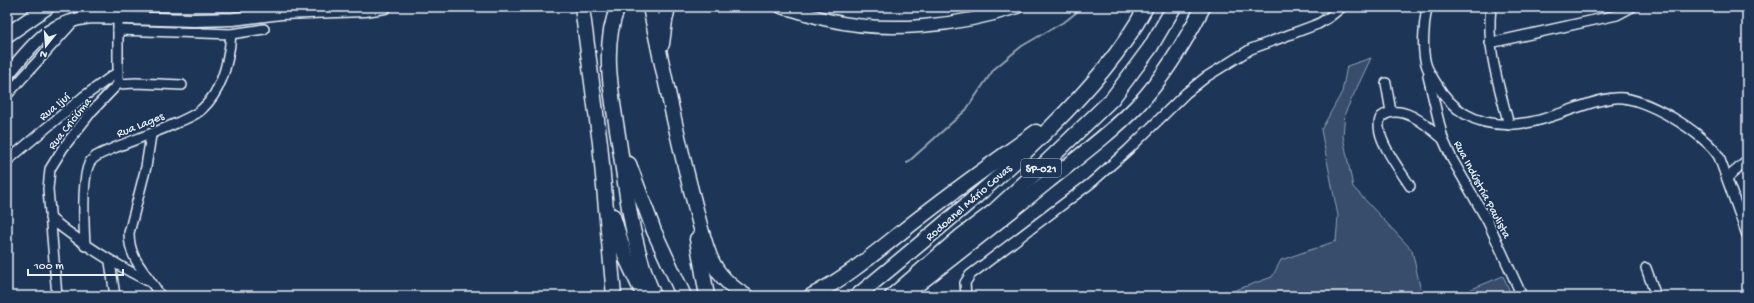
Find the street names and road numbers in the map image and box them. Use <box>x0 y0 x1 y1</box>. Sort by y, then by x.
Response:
street label: Rua Ijuí <box>37 90 74 124</box>
street label: Rua Criciúma <box>46 95 95 153</box>
street label: Rua Lages <box>115 110 167 142</box>
street label: Rua Indústria Paulista <box>1450 139 1513 241</box>
road number: SP-021 <box>1021 159 1061 177</box>
street label: Rodoanel Mário Covas <box>923 162 1016 245</box>

